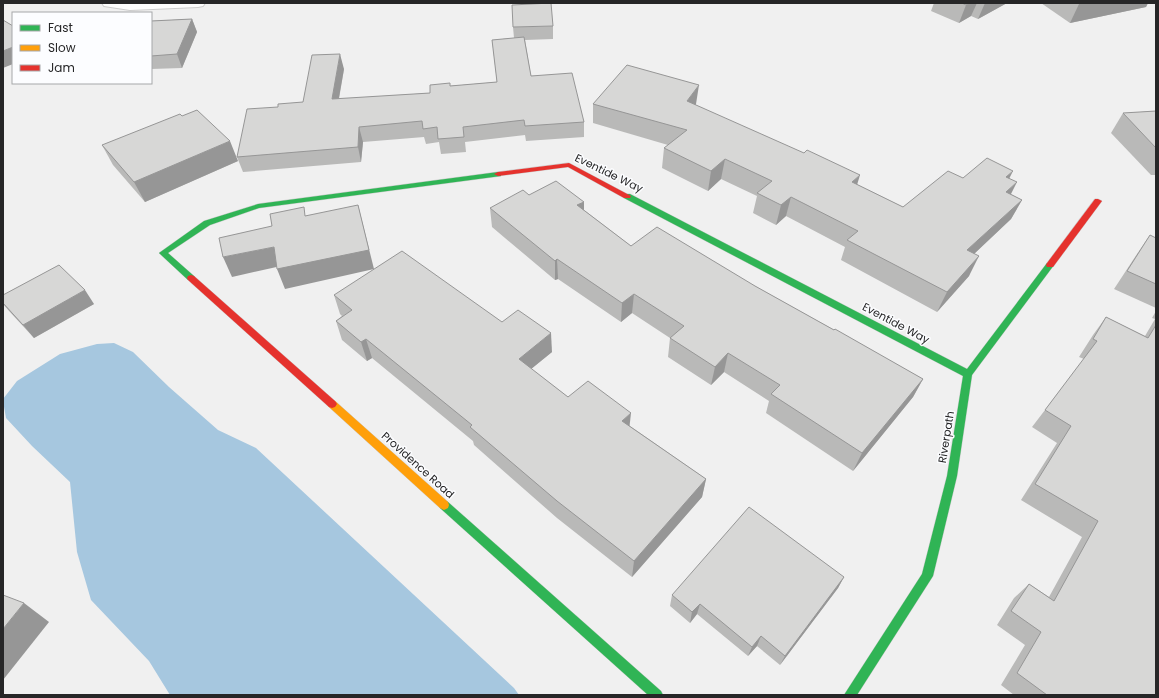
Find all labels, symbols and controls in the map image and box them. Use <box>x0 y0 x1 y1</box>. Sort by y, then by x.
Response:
legend <box>12 12 152 84</box>
text: Fast <box>48 19 73 36</box>
text: Slow <box>48 39 76 56</box>
text: Jam <box>48 59 75 76</box>
street label: Eventide Way <box>572 150 646 197</box>
street label: Eventide Way <box>860 299 933 348</box>
street label: Riverpath <box>934 410 958 464</box>
street label: Providence Road <box>378 428 458 502</box>

